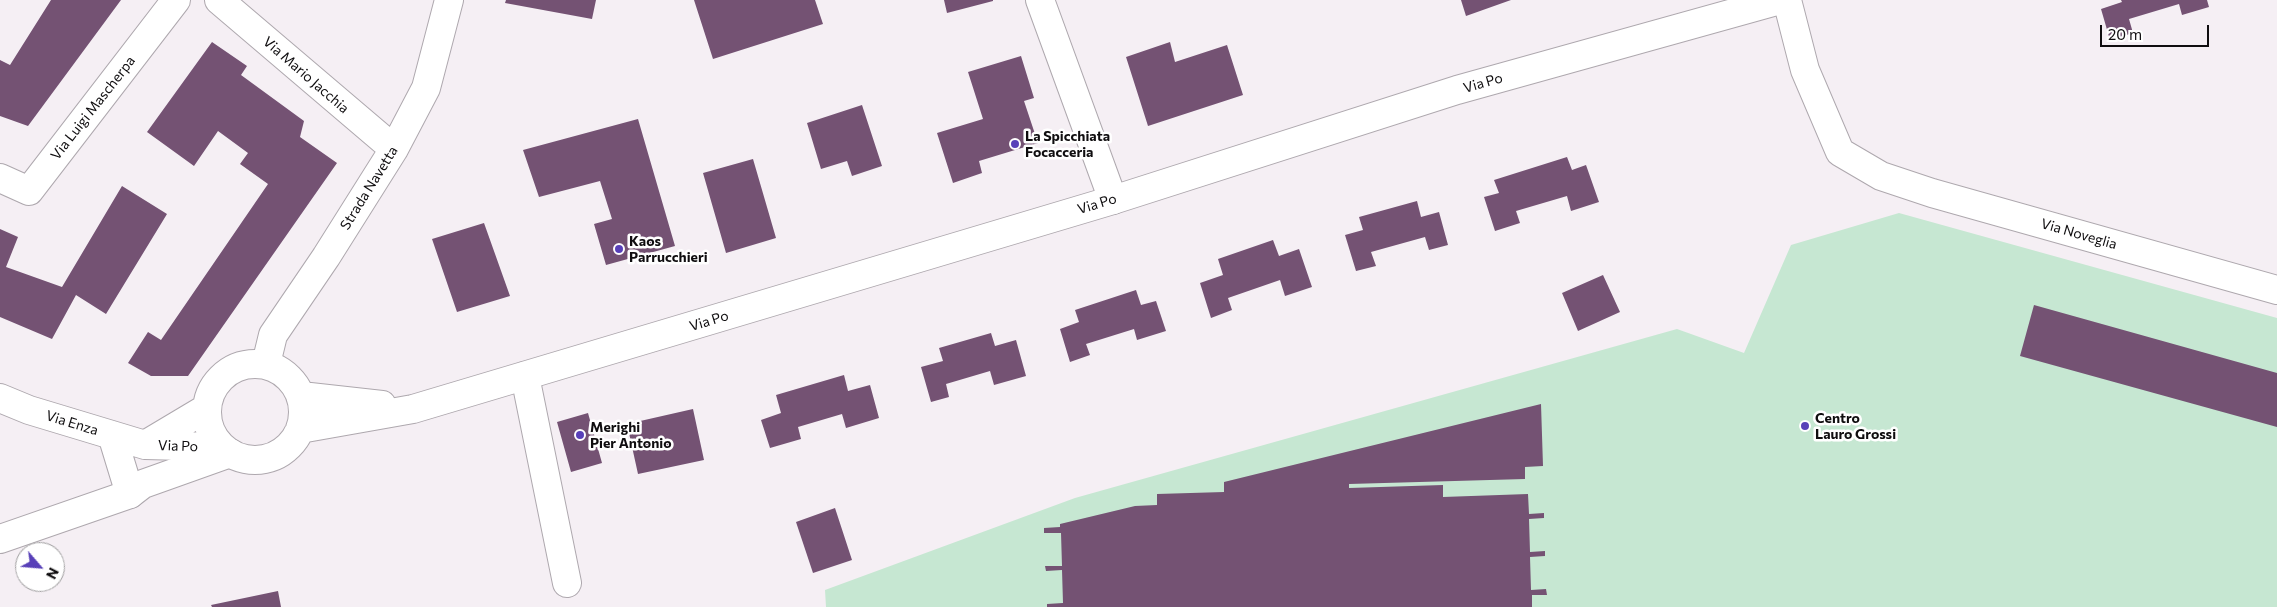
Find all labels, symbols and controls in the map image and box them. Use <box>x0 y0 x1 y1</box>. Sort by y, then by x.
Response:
scale bar <box>2102 15 2211 47</box>
text: 20 m <box>2108 25 2142 43</box>
street label: Via Mario Jacchia <box>260 33 352 117</box>
street label: Via Luigi Mascherpa <box>47 53 139 163</box>
street label: Via Po <box>1461 69 1505 97</box>
place label: La Spicchiata Focacceria <box>1025 128 1110 160</box>
marker: La Spicchiata Focacceria <box>1009 138 1021 150</box>
street label: Strada Navetta <box>337 143 401 233</box>
street label: Via Po <box>1075 190 1119 218</box>
street label: Via Noveglia <box>2039 215 2119 253</box>
place label: Kaos Parrucchieri <box>629 233 708 266</box>
marker: Kaos Parrucchieri <box>613 243 625 255</box>
street label: Via Po <box>687 307 731 335</box>
street label: Via Enza <box>44 407 100 439</box>
place label: Centro Lauro Grossi <box>1815 410 1896 442</box>
place label: Merighi Pier Antonio <box>590 419 672 452</box>
marker: Centro Lauro Grossi <box>1799 420 1811 432</box>
marker: Merighi Pier Antonio <box>574 429 586 441</box>
street label: Via Po <box>158 437 198 455</box>
north arrow <box>15 542 65 592</box>
text: N <box>43 565 63 582</box>

